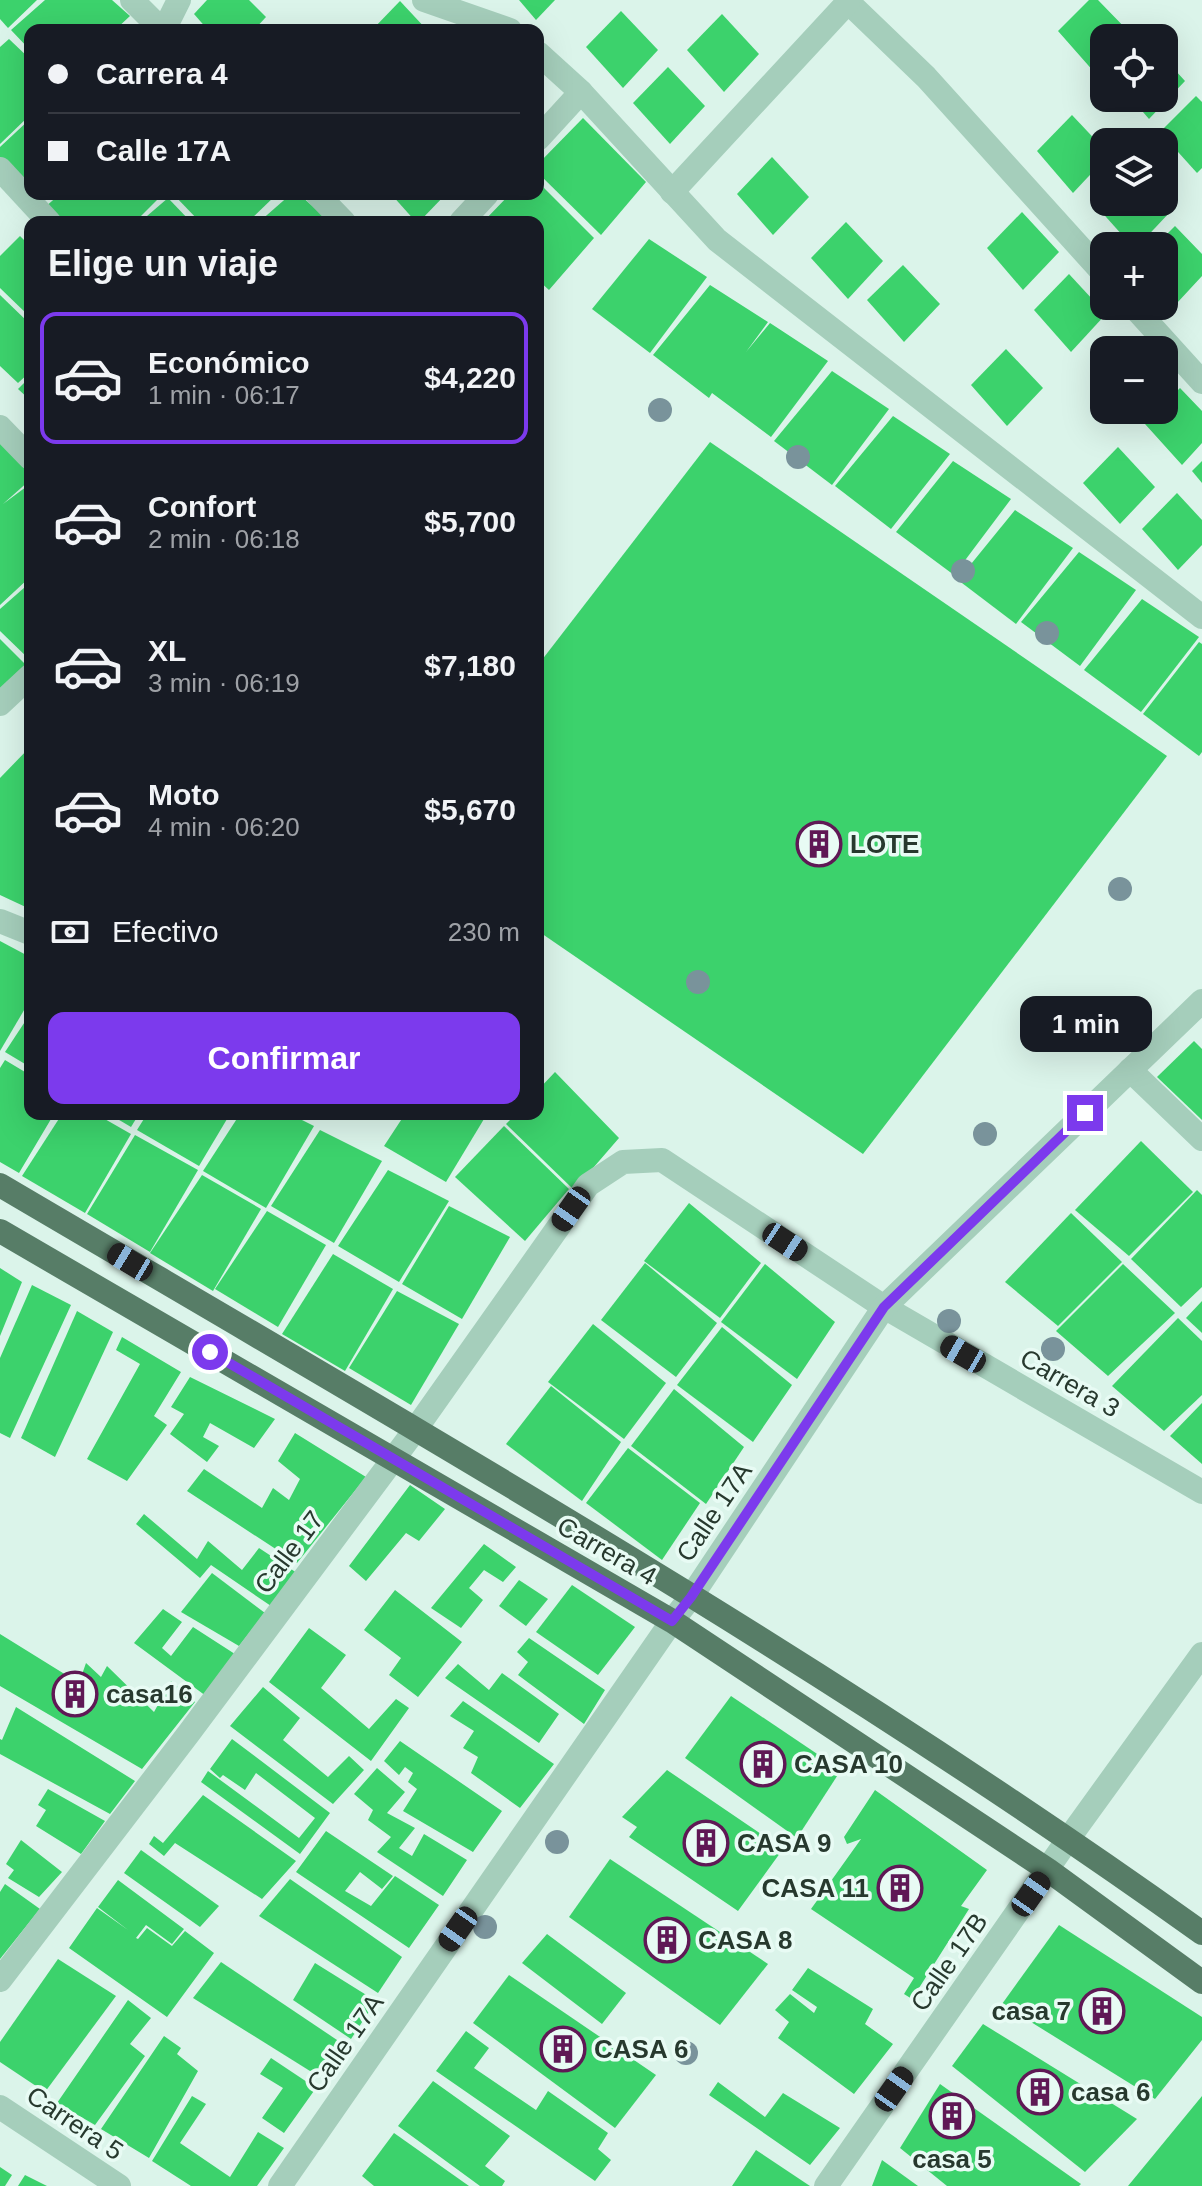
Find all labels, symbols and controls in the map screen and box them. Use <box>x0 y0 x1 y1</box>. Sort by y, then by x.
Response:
map controls <box>1090 24 1178 424</box>
button: locate <box>1090 24 1178 112</box>
text: Carrera 4 <box>96 57 228 90</box>
button: layers <box>1090 128 1178 216</box>
text: Calle 17A <box>96 134 231 167</box>
button: + <box>1090 232 1178 320</box>
text: Elige un viaje <box>48 243 278 284</box>
button: − <box>1090 336 1178 424</box>
icon: car <box>52 342 124 414</box>
text: Económico <box>148 346 310 379</box>
text: $4,220 <box>424 361 516 394</box>
text: 1 min · 06:17 <box>148 380 300 410</box>
icon: car <box>52 486 124 558</box>
text: Confort <box>148 490 256 523</box>
text: $5,700 <box>424 505 516 538</box>
text: 2 min · 06:18 <box>148 524 300 554</box>
icon: car <box>52 630 124 702</box>
text: XL <box>148 634 186 667</box>
text: $7,180 <box>424 649 516 682</box>
text: 3 min · 06:19 <box>148 668 300 698</box>
icon: car <box>52 774 124 846</box>
text: Moto <box>148 778 220 811</box>
text: $5,670 <box>424 793 516 826</box>
text: 4 min · 06:20 <box>148 812 300 842</box>
building icon: LOTE <box>795 820 843 868</box>
place label: LOTE <box>850 829 919 859</box>
icon: cash <box>48 910 92 954</box>
text: Efectivo <box>112 915 219 948</box>
text: 230 m <box>448 917 520 947</box>
callout: 1 min <box>1019 997 1151 1053</box>
text: 1 min <box>1052 1009 1120 1039</box>
button: Confirmar <box>48 1012 520 1104</box>
route end <box>1067 1095 1103 1131</box>
car <box>547 1182 595 1236</box>
car <box>758 1219 812 1265</box>
car <box>103 1239 157 1285</box>
car <box>936 1332 990 1376</box>
route start <box>192 1334 228 1370</box>
street label: Carrera 3 <box>1015 1343 1125 1423</box>
street label: Calle 17A <box>670 1456 758 1567</box>
street label: Calle 17 <box>248 1505 330 1599</box>
street label: Carrera 4 <box>552 1511 662 1591</box>
building icon: casa16 <box>51 1670 99 1718</box>
place label: casa16 <box>106 1679 193 1709</box>
building icon: CASA 10 <box>739 1740 787 1788</box>
place label: CASA 10 <box>794 1749 903 1779</box>
building icon: CASA 9 <box>682 1819 730 1867</box>
place label: CASA 9 <box>737 1828 831 1858</box>
building icon: CASA 11 <box>876 1864 924 1912</box>
car <box>1007 1867 1055 1921</box>
place label: CASA 11 <box>762 1873 869 1903</box>
car <box>434 1902 482 1956</box>
street label: Calle 17B <box>904 1907 994 2017</box>
building icon: CASA 8 <box>643 1916 691 1964</box>
place label: CASA 8 <box>698 1925 792 1955</box>
building icon: casa 7 <box>1078 1987 1126 2035</box>
street label: Calle 17A <box>300 1988 390 2098</box>
place label: casa 7 <box>991 1996 1071 2026</box>
building icon: CASA 6 <box>539 2025 587 2073</box>
place label: CASA 6 <box>594 2034 688 2064</box>
car <box>870 2062 918 2116</box>
building icon: casa 6 <box>1016 2068 1064 2116</box>
place label: casa 6 <box>1071 2077 1151 2107</box>
street label: Carrera 5 <box>21 2080 129 2166</box>
building icon: casa 5 <box>928 2092 976 2140</box>
place label: casa 5 <box>912 2144 992 2174</box>

